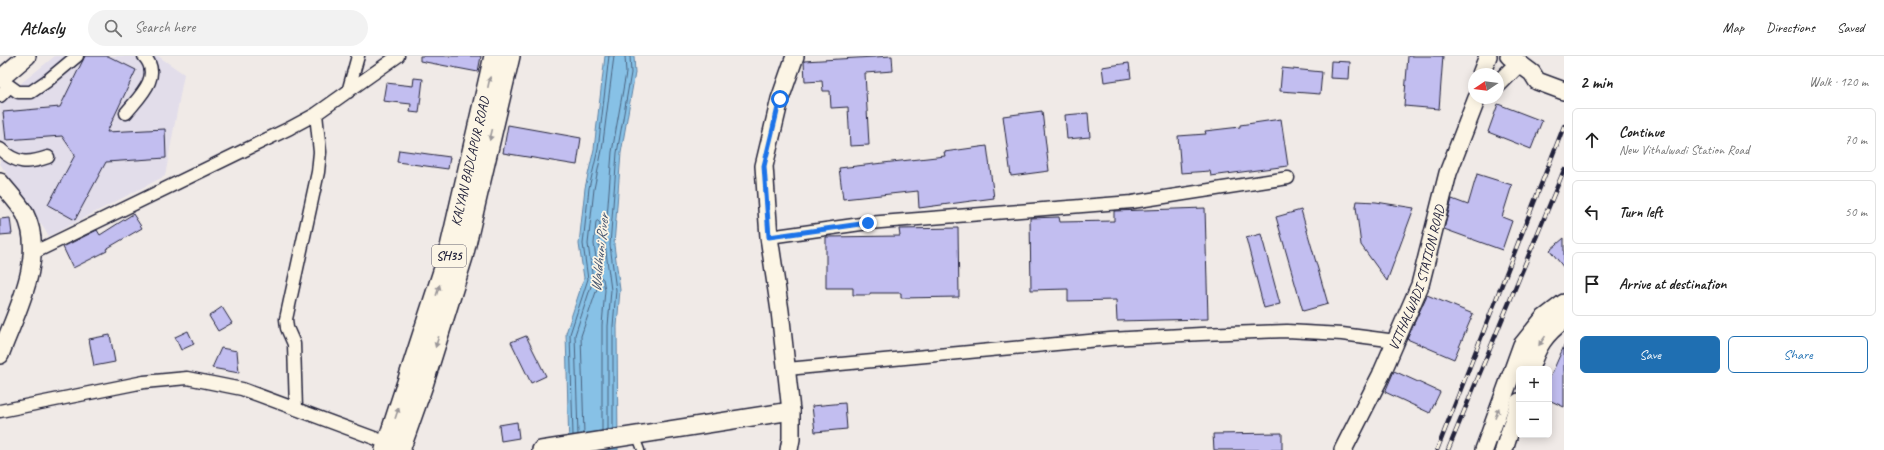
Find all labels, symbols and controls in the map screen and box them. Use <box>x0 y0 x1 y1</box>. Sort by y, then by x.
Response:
search box <box>88 10 368 46</box>
text: Atlasly <box>20 16 64 40</box>
icon: search <box>102 17 124 39</box>
text: Search here <box>134 18 195 37</box>
text: Map <box>1723 19 1744 36</box>
text: Directions <box>1766 19 1815 36</box>
text: Saved <box>1837 19 1864 36</box>
north arrow <box>1468 68 1504 104</box>
text: 2 min <box>1580 72 1613 93</box>
text: Walk · 120 m <box>1809 74 1868 90</box>
one-way arrow <box>486 76 492 88</box>
route start <box>771 90 789 108</box>
street label: KALYAN BADLAPUR ROAD <box>447 94 493 228</box>
text: Continue <box>1619 123 1664 142</box>
one-way arrow <box>488 129 494 141</box>
icon: ahead <box>1581 129 1603 151</box>
text: 70 m <box>1845 132 1867 148</box>
text: New Vithalwadi Station Road <box>1619 142 1749 158</box>
icon: left <box>1581 201 1603 223</box>
street label: VITHALWADI STATION ROAD <box>1384 202 1449 353</box>
text: Turn left <box>1619 203 1662 222</box>
text: 50 m <box>1845 204 1867 220</box>
water label: Waldhuni River <box>587 211 614 292</box>
route end <box>859 214 877 232</box>
road number: SH35 <box>432 245 466 267</box>
icon: arrive <box>1581 273 1603 295</box>
text: Arrive at destination <box>1619 275 1726 294</box>
one-way arrow <box>435 283 441 295</box>
one-way arrow <box>434 336 440 348</box>
one-way arrow <box>1538 336 1546 347</box>
button: Save <box>1580 336 1720 373</box>
button: Share <box>1728 336 1868 373</box>
map controls <box>1516 366 1552 438</box>
button: + <box>1516 366 1552 402</box>
button: − <box>1516 402 1552 438</box>
one-way arrow <box>395 407 401 419</box>
one-way arrow <box>1495 407 1501 419</box>

